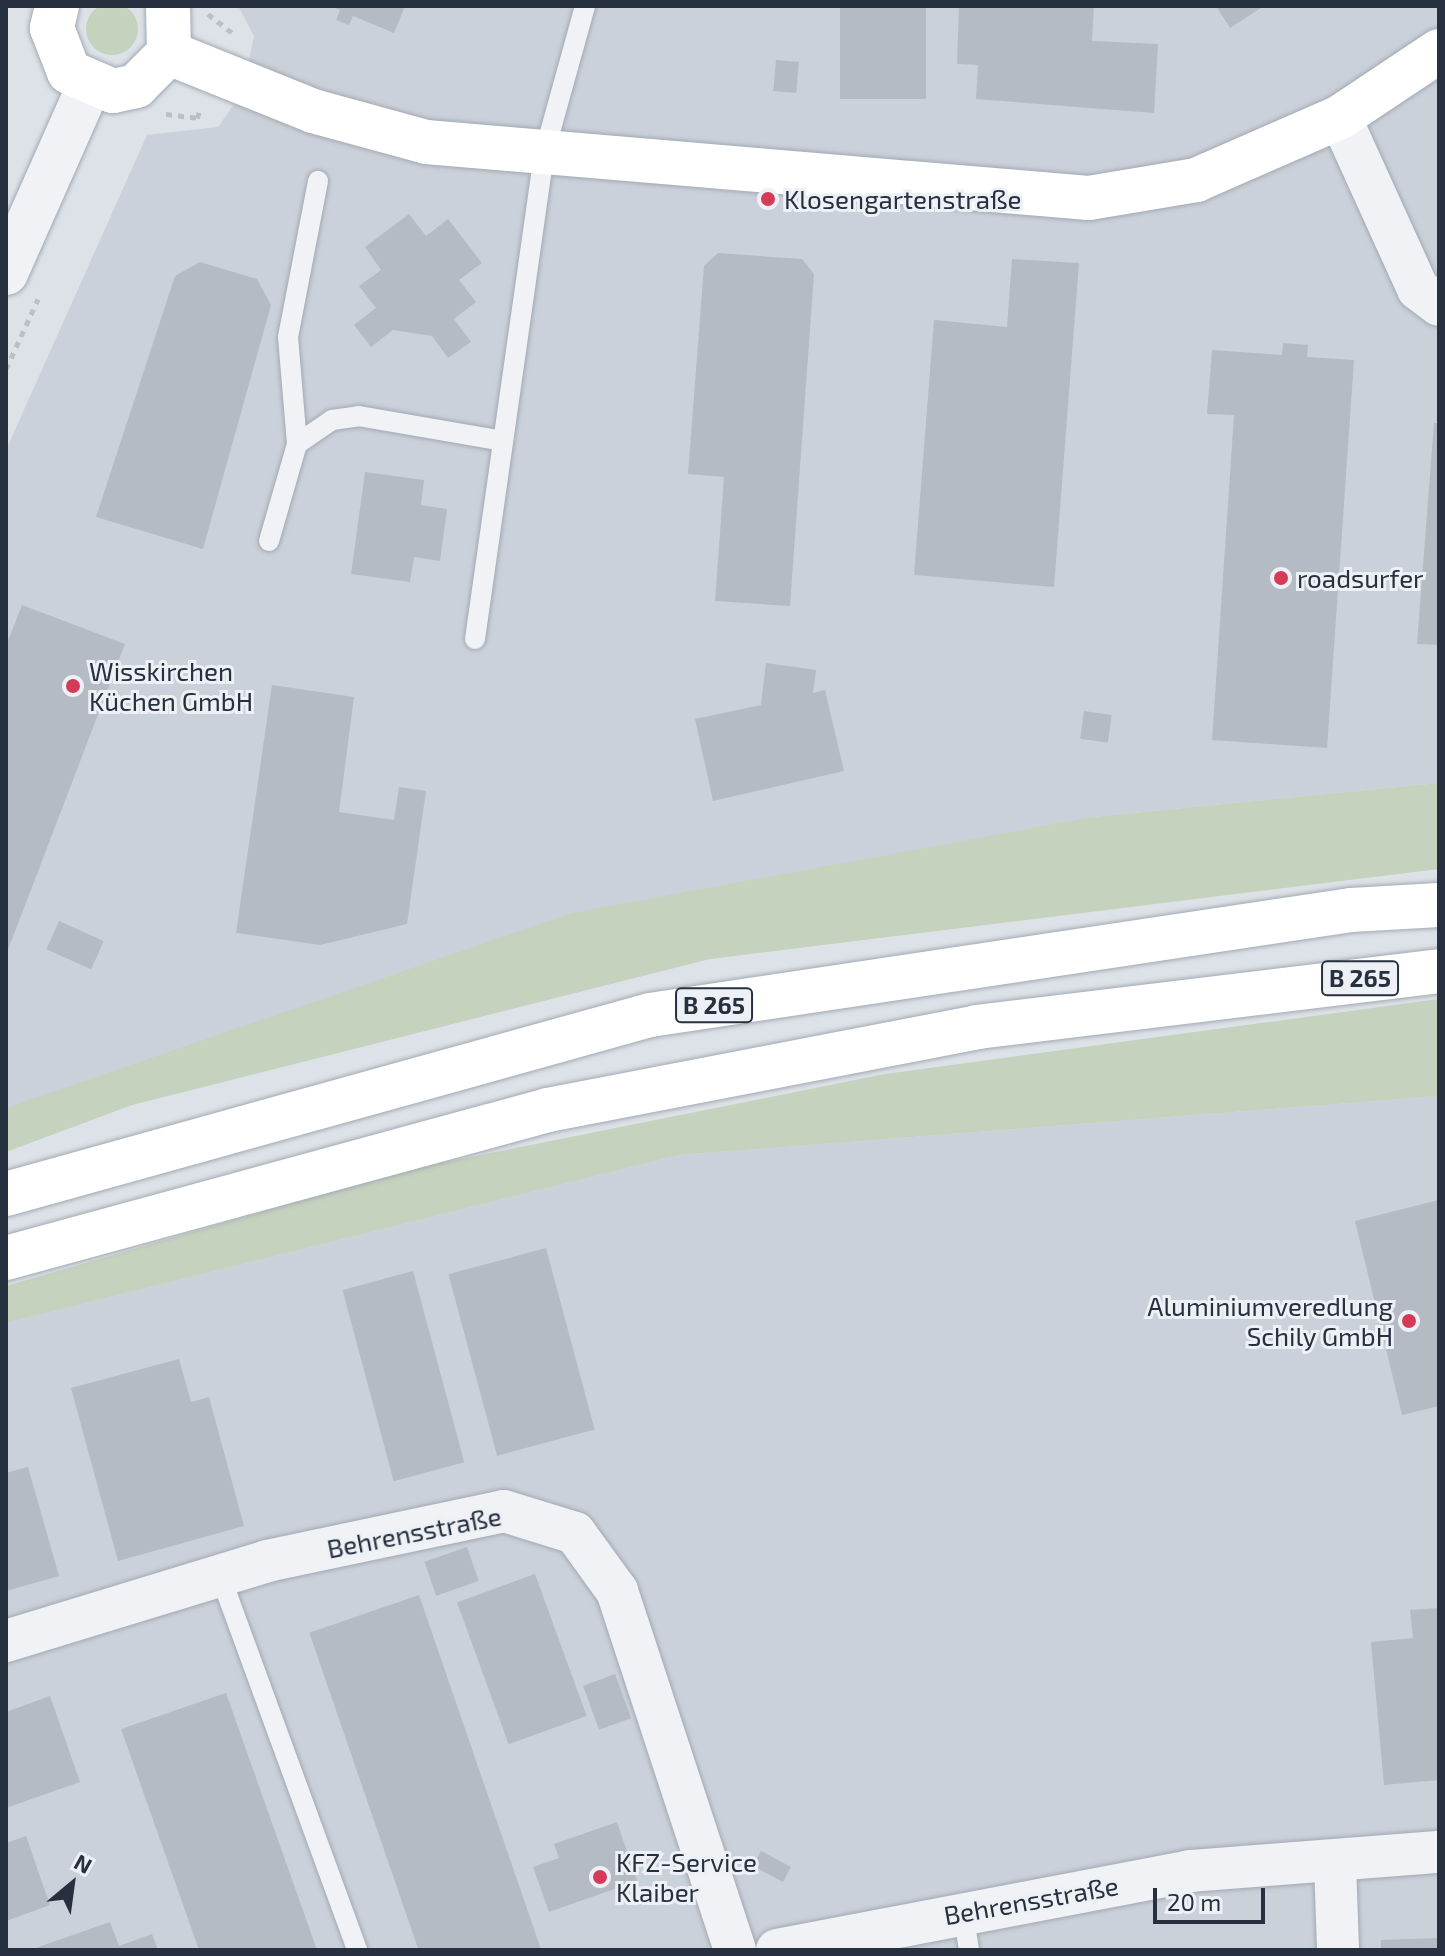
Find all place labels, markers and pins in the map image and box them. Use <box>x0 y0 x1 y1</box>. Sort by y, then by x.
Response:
place label: Klosengartenstraße <box>784 183 1022 215</box>
marker: Klosengartenstraße <box>759 190 777 208</box>
place label: roadsurfer <box>1297 562 1424 594</box>
marker: roadsurfer <box>1272 569 1290 587</box>
place label: Wisskirchen Küchen GmbH <box>89 655 253 716</box>
marker: Wisskirchen Küchen GmbH <box>64 677 82 695</box>
place label: Aluminiumveredlung Schily GmbH <box>1147 1290 1393 1352</box>
marker: Aluminiumveredlung Schily GmbH <box>1400 1312 1418 1330</box>
place label: KFZ-Service Klaiber <box>616 1846 757 1908</box>
marker: KFZ-Service Klaiber <box>591 1868 609 1886</box>

